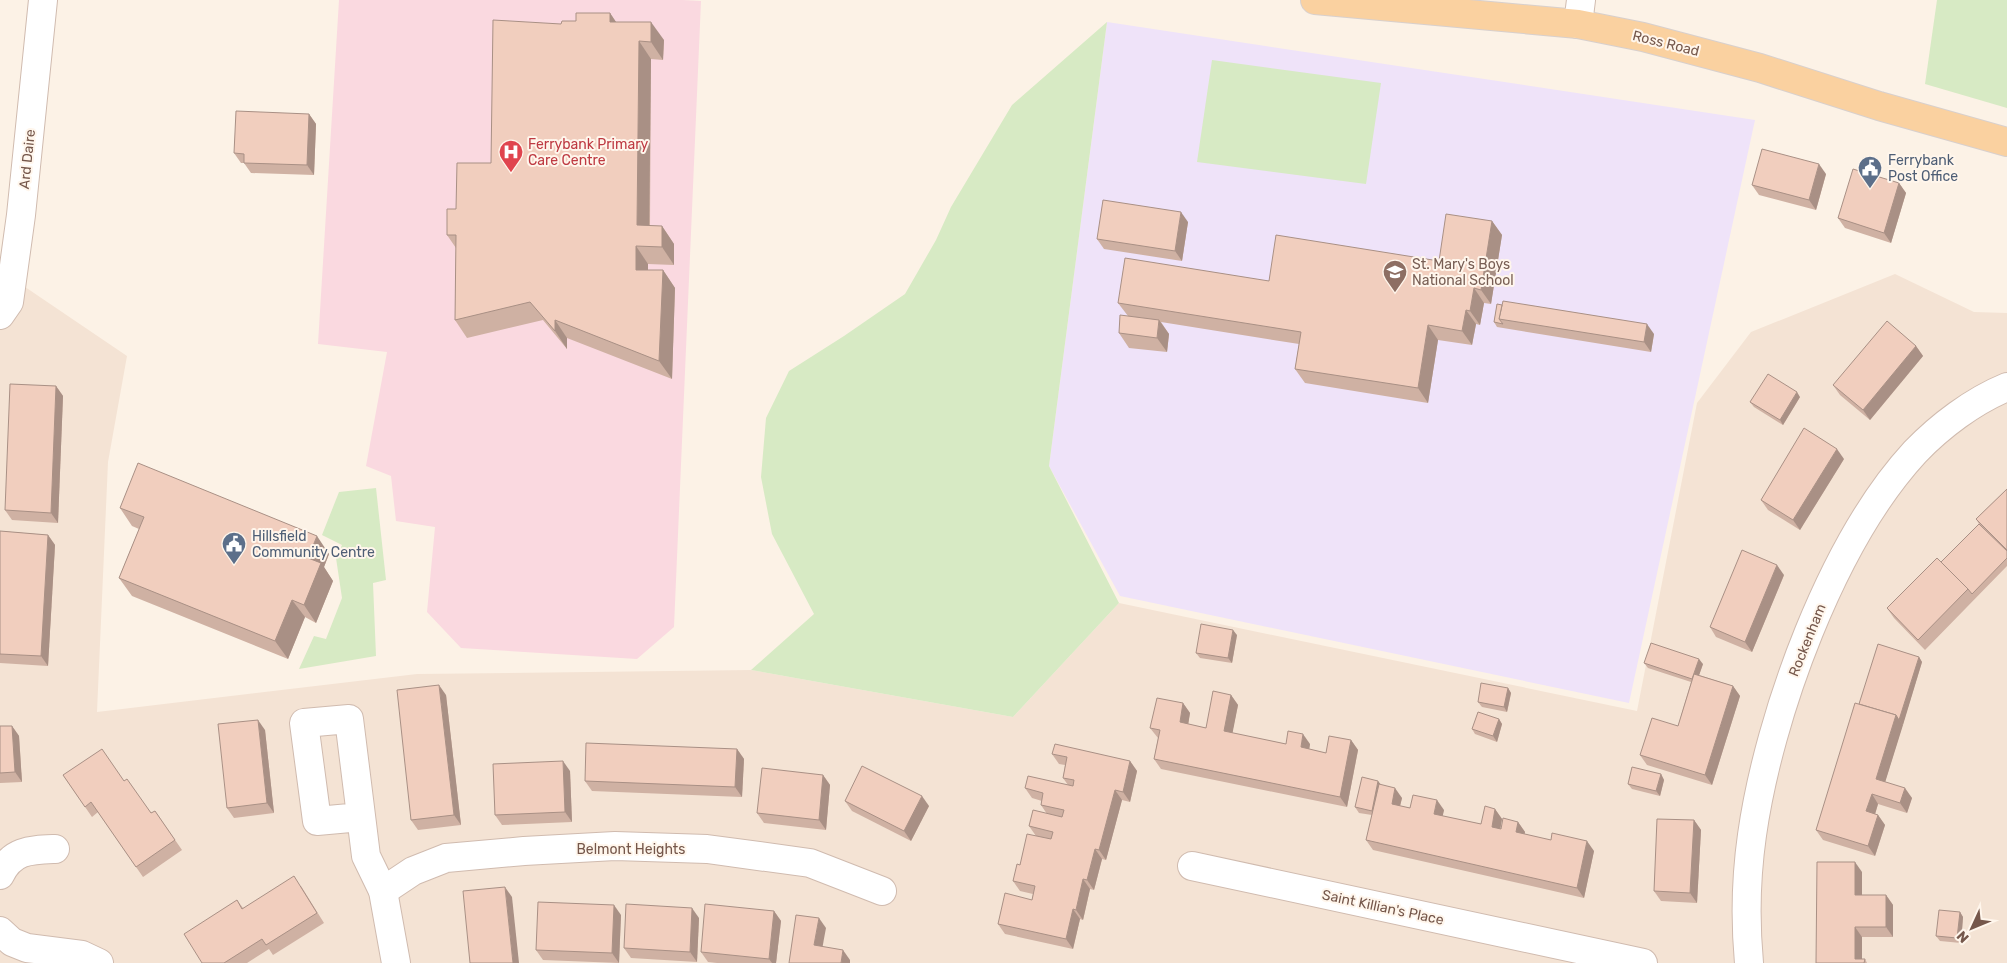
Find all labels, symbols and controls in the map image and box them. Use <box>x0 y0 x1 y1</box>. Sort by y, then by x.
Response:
street label: Ross Road <box>1631 27 1701 60</box>
street label: Ard Daire <box>16 128 39 190</box>
place label: Ferrybank Primary Care Centre <box>528 136 648 169</box>
hospital icon: Ferrybank Primary Care Centre <box>498 139 524 173</box>
place label: Ferrybank Post Office <box>1888 152 1958 185</box>
public building icon: Ferrybank Post Office <box>1857 155 1883 189</box>
place label: St. Mary's Boys National School <box>1412 256 1514 289</box>
school or university icon: St. Mary's Boys National School <box>1382 259 1408 293</box>
place label: Hillsfield Community Centre <box>252 528 375 561</box>
public building icon: Hillsfield Community Centre <box>221 531 247 565</box>
street label: Rockenham <box>1785 601 1830 679</box>
street label: Belmont Heights <box>577 841 685 858</box>
street label: Saint Killian's Place <box>1321 886 1445 929</box>
north arrow <box>1947 903 1997 953</box>
text: N <box>1953 927 1973 946</box>

